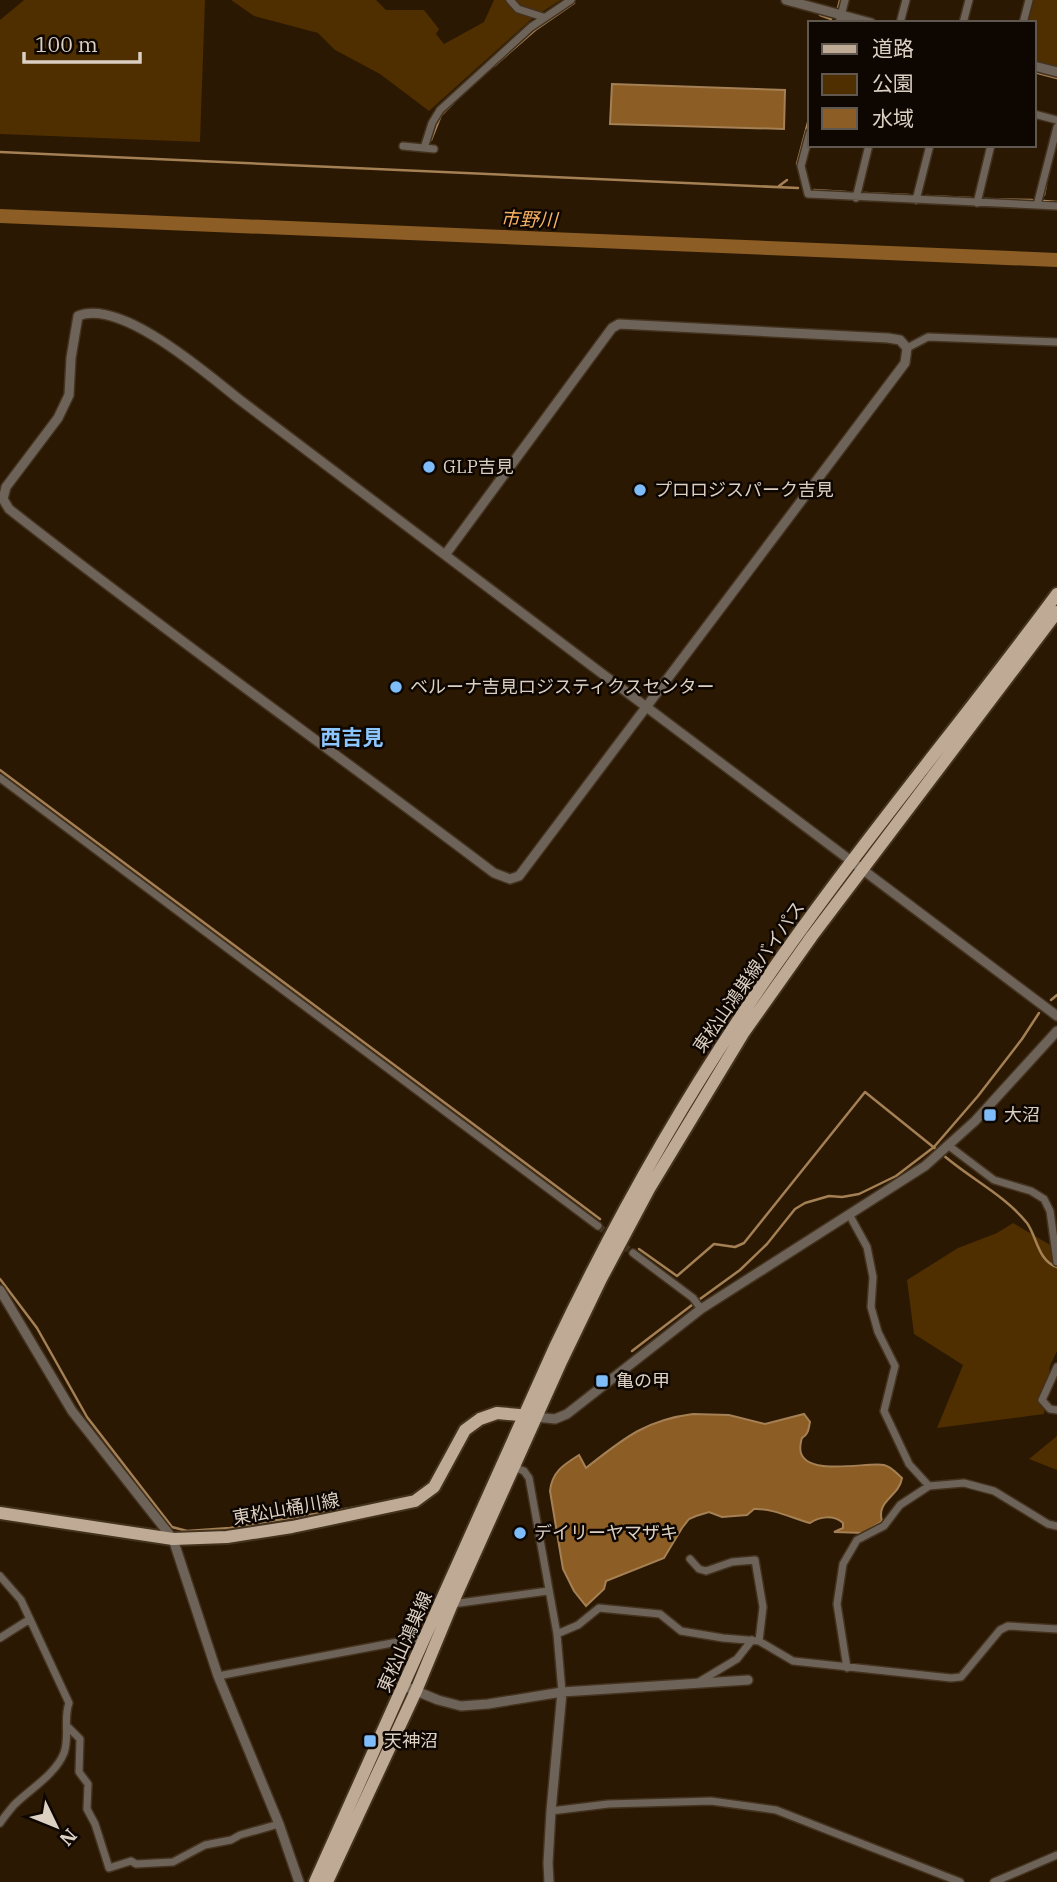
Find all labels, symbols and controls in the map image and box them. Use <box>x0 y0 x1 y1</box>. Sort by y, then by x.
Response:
scale bar <box>24 21 140 65</box>
legend <box>808 21 1036 147</box>
text: 100 m <box>35 30 98 58</box>
text: 道路 <box>872 34 914 62</box>
text: 公園 <box>872 69 914 97</box>
text: 水域 <box>872 104 914 132</box>
water label: 市野川 <box>500 206 560 232</box>
place label: GLP吉見 <box>443 455 514 478</box>
marker: GLP吉見 <box>421 459 437 475</box>
place label: プロロジスパーク吉見 <box>654 478 834 501</box>
marker: プロロジスパーク吉見 <box>632 482 648 498</box>
place label: ベルーナ吉見ロジスティクスセンター <box>410 675 714 698</box>
marker: ベルーナ吉見ロジスティクスセンター <box>388 679 404 695</box>
district label: 西吉見 <box>321 723 384 751</box>
street label: 東松山鴻巣線バイパス <box>688 897 810 1057</box>
place label: 大沼 <box>1004 1103 1040 1126</box>
marker: 大沼 <box>982 1107 998 1123</box>
place label: 亀の甲 <box>616 1369 670 1392</box>
marker: 亀の甲 <box>594 1373 610 1389</box>
street label: 東松山桶川線 <box>231 1488 341 1529</box>
place label: デイリーヤマザキ <box>534 1521 678 1544</box>
marker: デイリーヤマザキ <box>512 1525 528 1541</box>
street label: 東松山鴻巣線 <box>372 1588 437 1696</box>
place label: 天神沼 <box>384 1729 438 1752</box>
marker: 天神沼 <box>362 1733 378 1749</box>
north arrow <box>21 1791 91 1861</box>
text: N <box>55 1824 82 1851</box>

